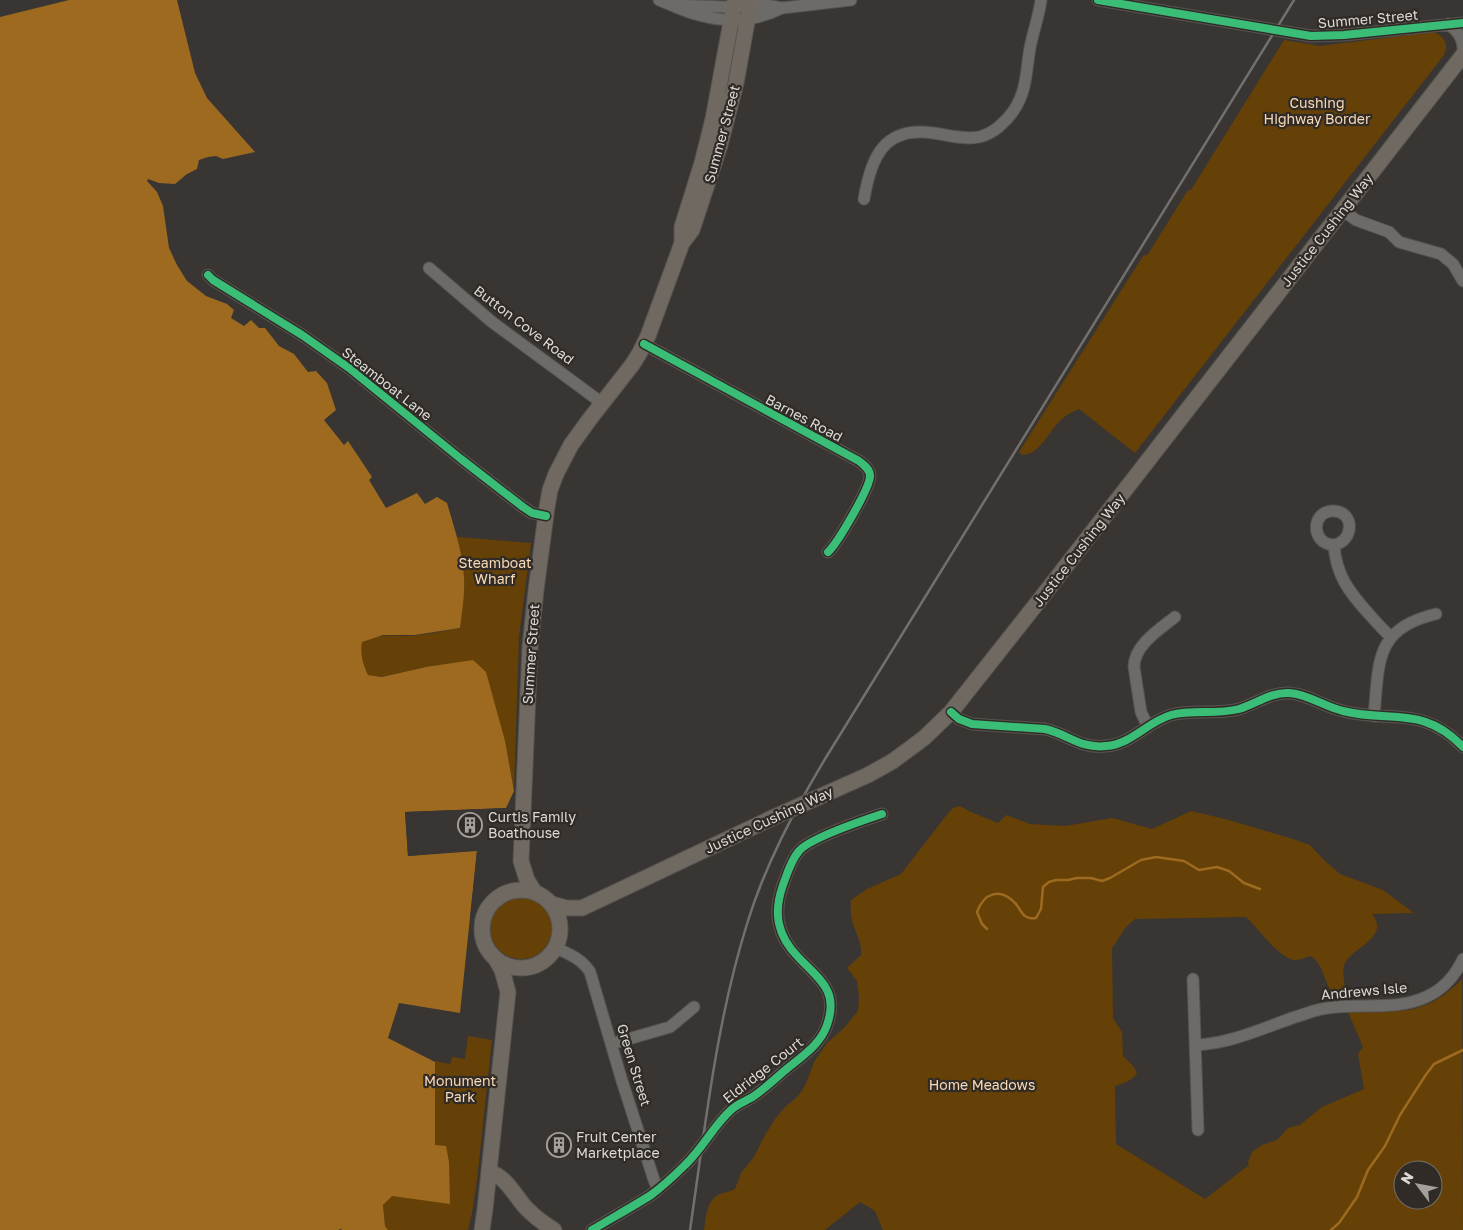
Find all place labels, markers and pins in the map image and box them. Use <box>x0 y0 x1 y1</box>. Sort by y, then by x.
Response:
place label: Curtis Family Boathouse <box>488 808 576 841</box>
building icon: Curtis Family Boathouse <box>457 812 483 838</box>
place label: Fruit Center Marketplace <box>576 1128 660 1161</box>
building icon: Fruit Center Marketplace <box>546 1132 572 1158</box>

